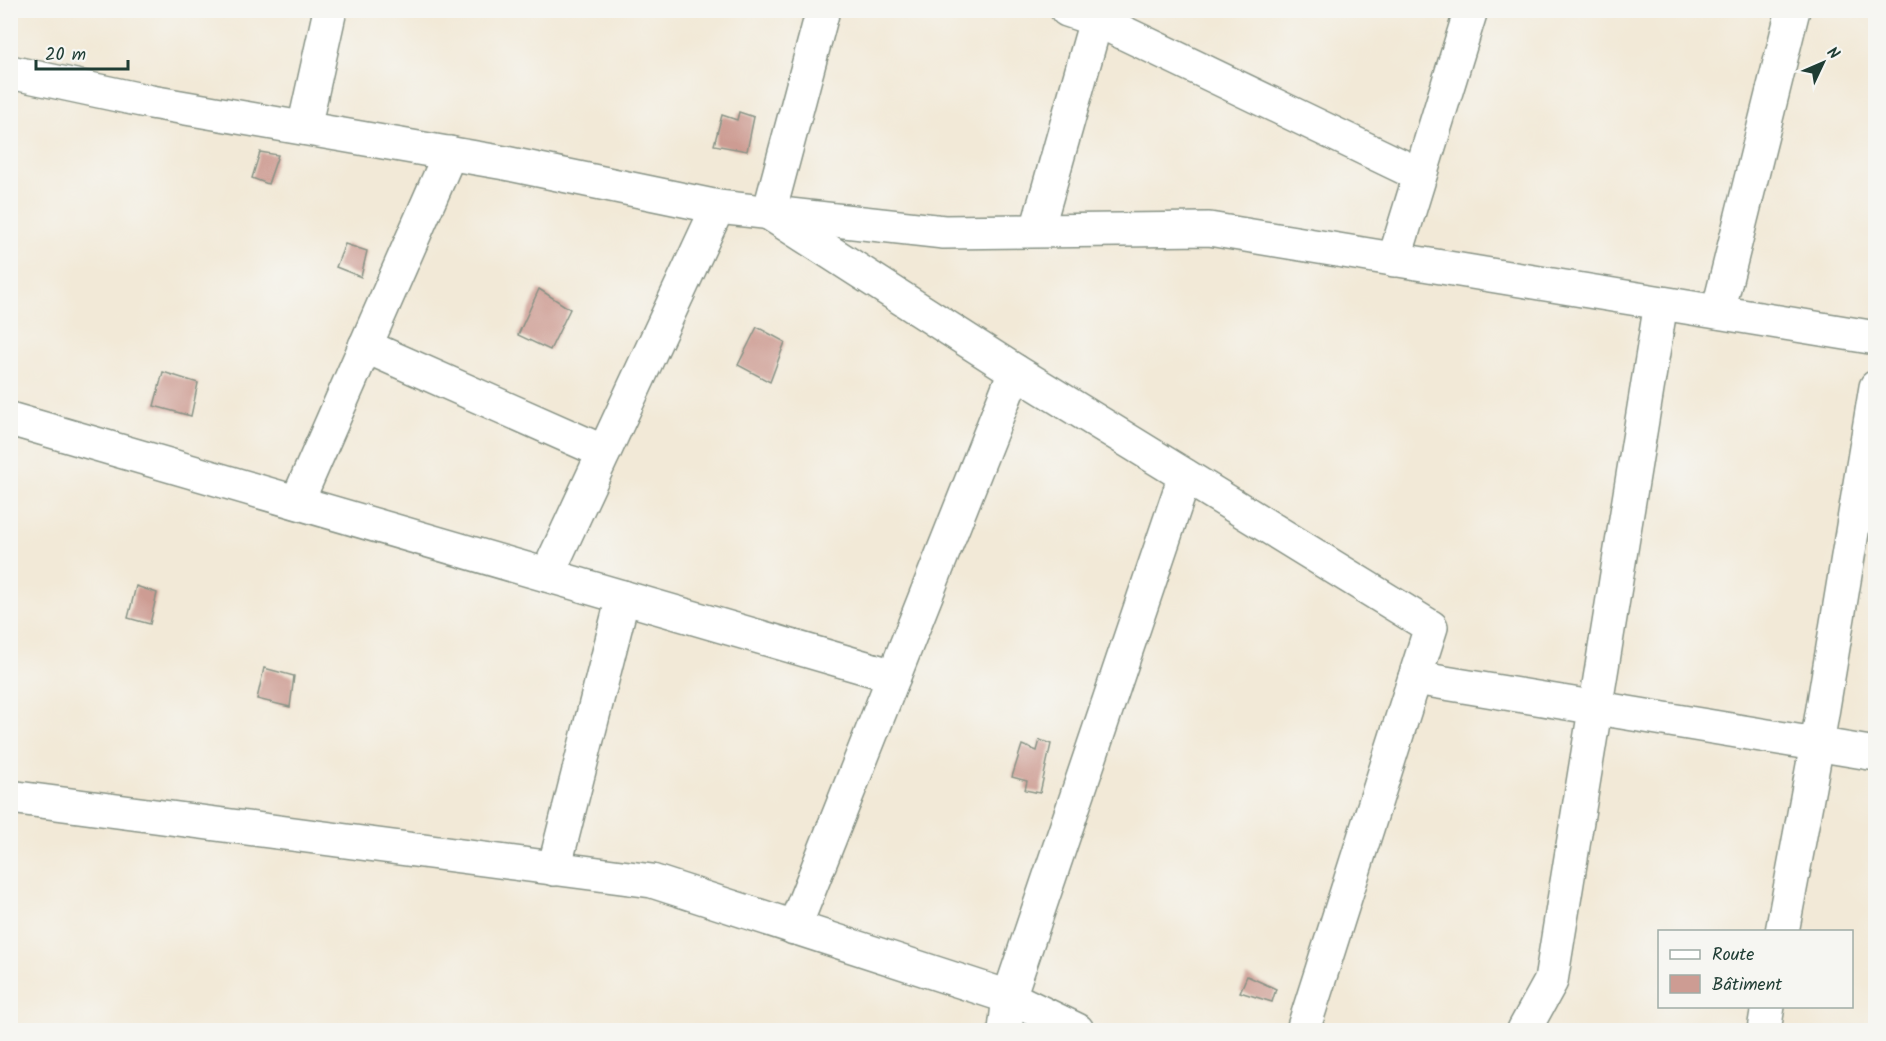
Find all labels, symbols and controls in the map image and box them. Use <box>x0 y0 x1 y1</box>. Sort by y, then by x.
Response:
scale bar <box>36 33 128 71</box>
north arrow <box>1793 33 1853 93</box>
text: 20 m <box>45 41 86 70</box>
text: N <box>1820 41 1845 66</box>
legend <box>1658 930 1853 1008</box>
text: Route <box>1712 941 1754 970</box>
text: Bâtiment <box>1712 971 1783 1000</box>

